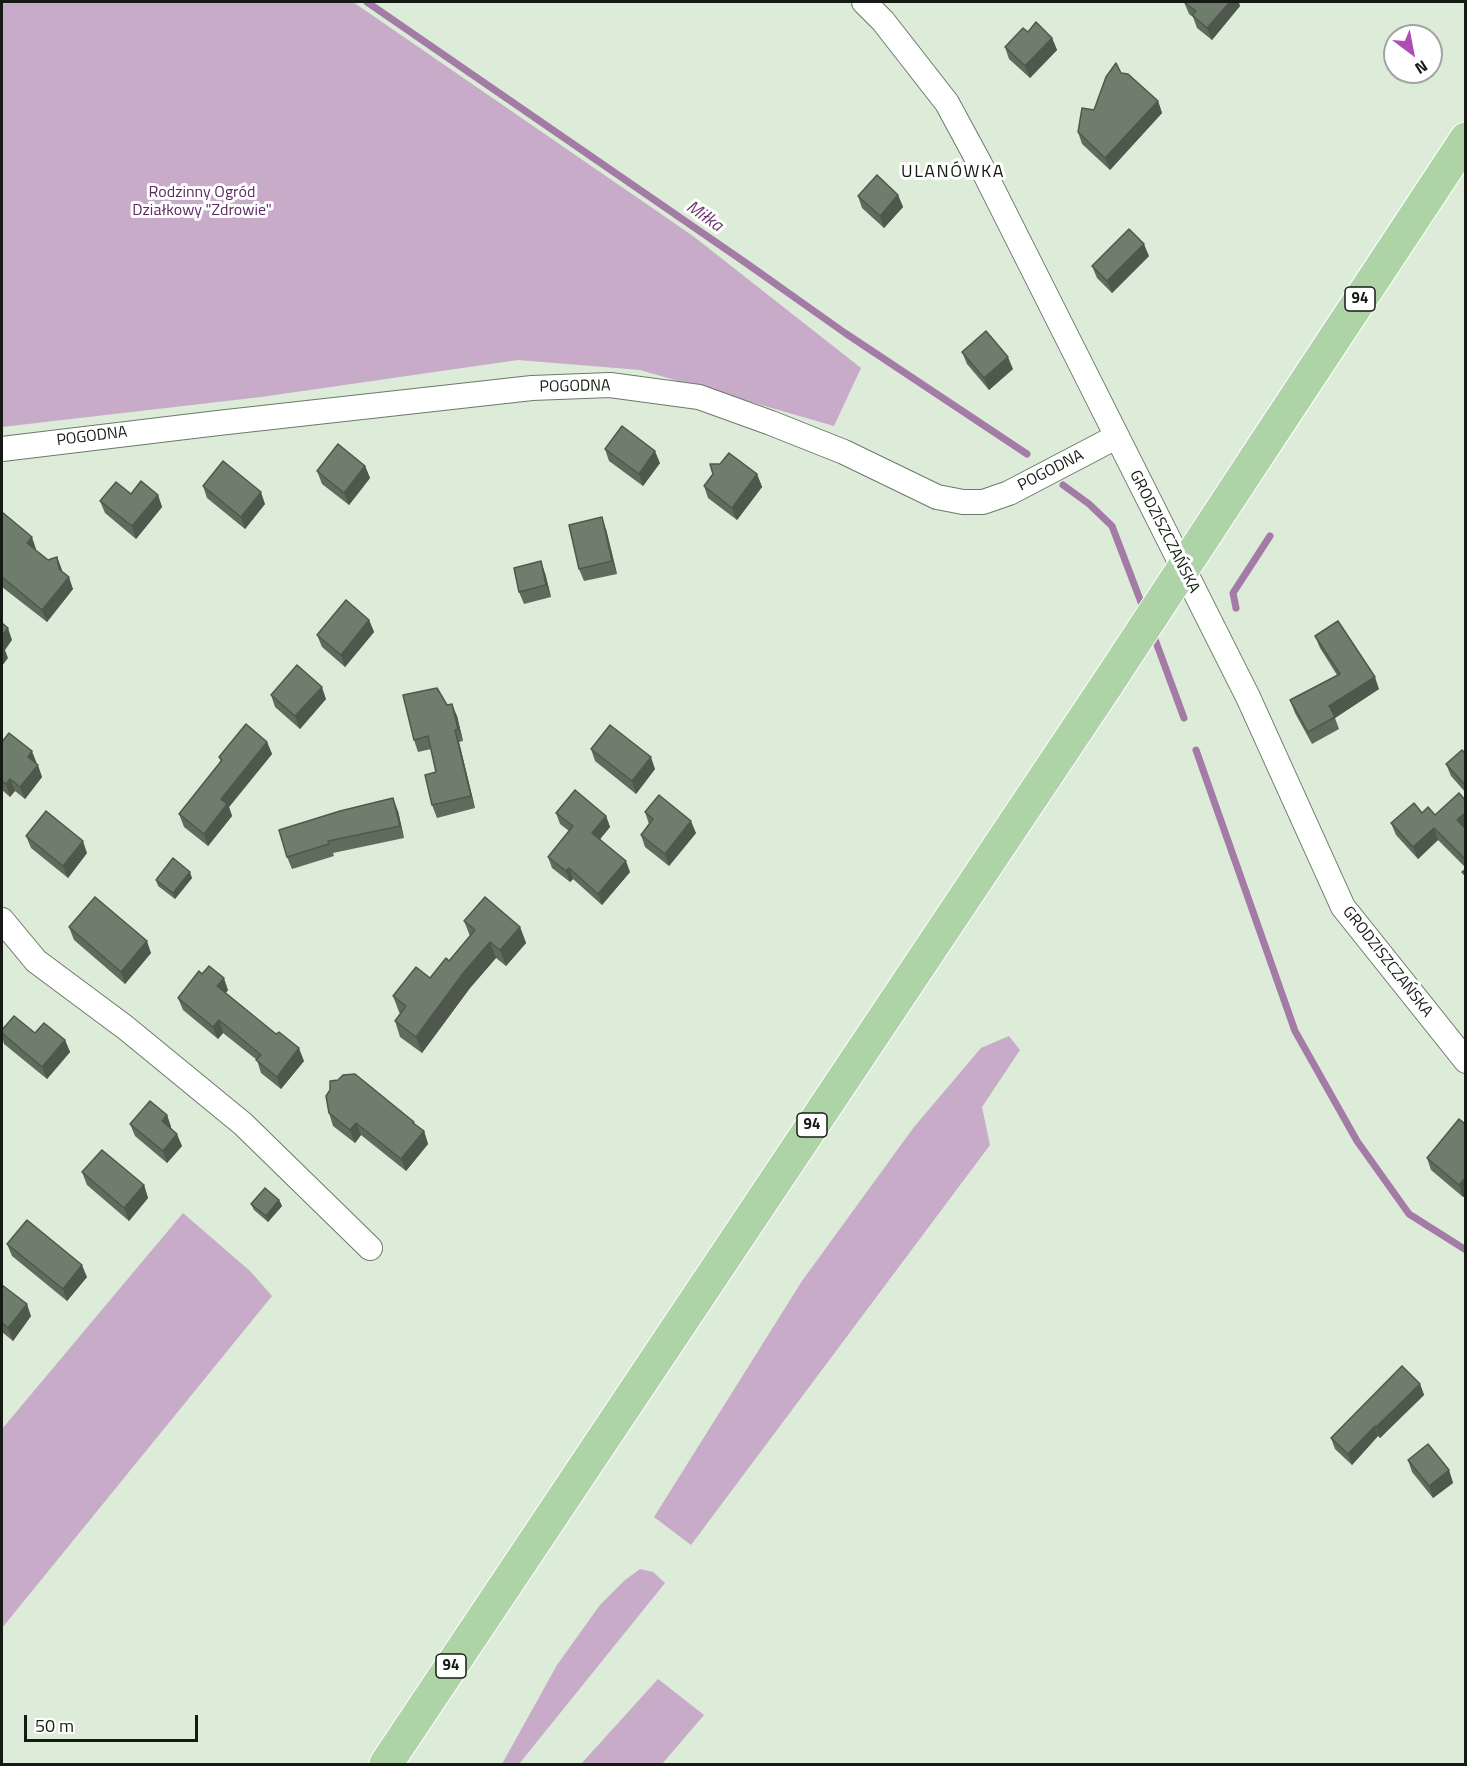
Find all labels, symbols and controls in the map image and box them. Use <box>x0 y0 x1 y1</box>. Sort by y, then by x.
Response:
north arrow <box>1383 24 1443 84</box>
text: N <box>1410 54 1433 81</box>
district label: ULANÓWKA <box>901 162 1005 184</box>
park label: Rodzinny Ogród Działkowy "Zdrowie" <box>132 183 272 221</box>
water label: Miłka <box>682 197 726 237</box>
road number: 94 <box>1345 287 1375 311</box>
street label: POGODNA <box>539 377 611 397</box>
street label: POGODNA <box>56 423 128 451</box>
street label: POGODNA <box>1015 446 1087 496</box>
street label: GRODZISZCZAŃSKA <box>1125 467 1203 597</box>
street label: GRODZISZCZAŃSKA <box>1338 903 1436 1021</box>
road number: 94 <box>797 1113 827 1137</box>
road number: 94 <box>436 1654 466 1678</box>
scale bar <box>27 1703 201 1741</box>
text: 50 m <box>35 1712 74 1739</box>

